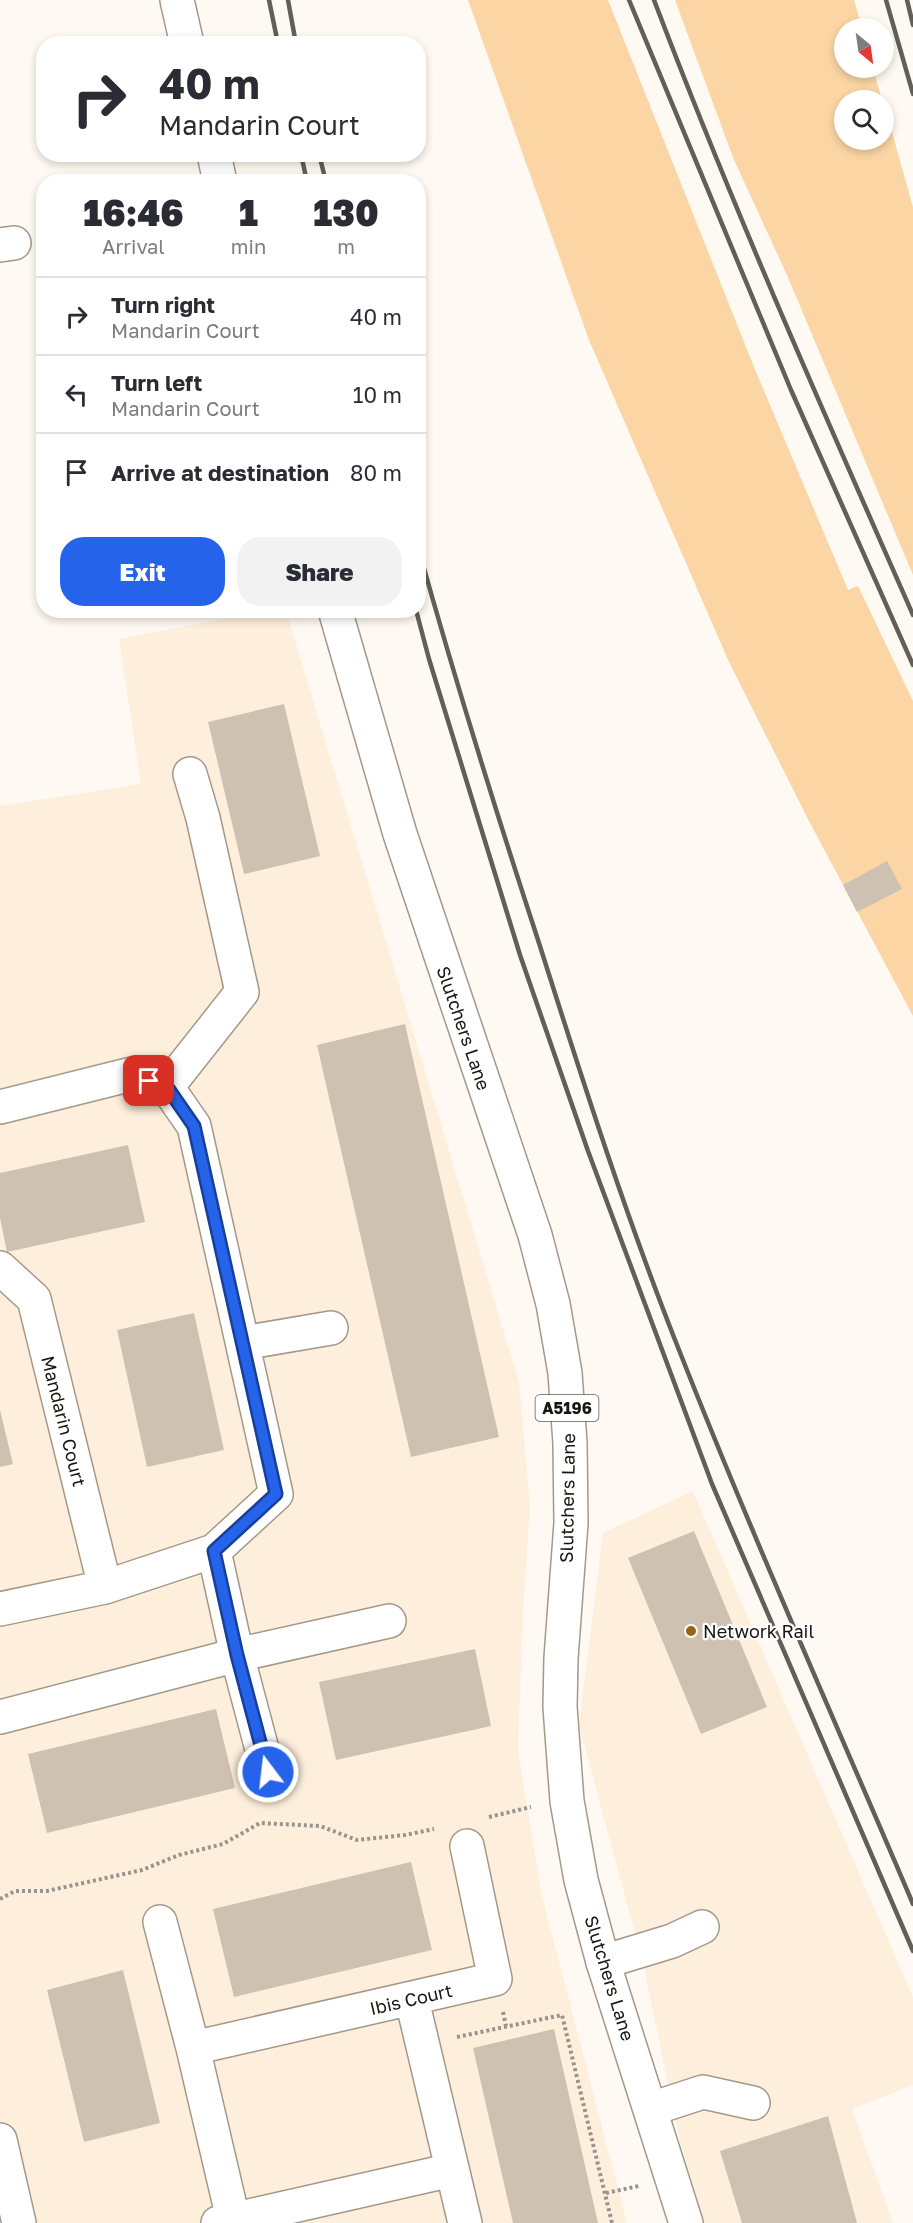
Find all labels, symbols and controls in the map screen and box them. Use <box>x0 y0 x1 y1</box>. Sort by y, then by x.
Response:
north arrow <box>834 18 894 78</box>
map controls <box>834 18 894 150</box>
text: 40 m <box>159 58 260 108</box>
icon: right <box>60 60 138 138</box>
button: search <box>834 90 894 150</box>
text: Mandarin Court <box>159 109 360 141</box>
text: 16:46 <box>83 191 184 234</box>
text: 1 <box>239 191 258 234</box>
text: 130 <box>313 191 379 234</box>
text: Arrival <box>102 234 165 258</box>
text: min <box>231 234 266 258</box>
text: m <box>337 234 355 258</box>
text: Turn right <box>111 291 215 318</box>
icon: right <box>60 300 93 333</box>
text: 40 m <box>350 303 402 330</box>
text: Mandarin Court <box>111 318 260 342</box>
text: Turn left <box>111 369 202 396</box>
icon: left <box>60 378 93 411</box>
text: 10 m <box>353 381 402 408</box>
text: Mandarin Court <box>111 396 260 420</box>
icon: arrive <box>60 456 93 489</box>
text: Arrive at destination <box>111 459 329 486</box>
text: 80 m <box>350 459 402 486</box>
button: Exit <box>60 537 225 606</box>
button: Share <box>237 537 402 606</box>
street label: Slutchers Lane <box>432 963 496 1093</box>
pin <box>123 1055 174 1106</box>
icon: arrive <box>132 1064 165 1097</box>
street label: Mandarin Court <box>37 1353 91 1489</box>
road number: A5196 <box>536 1395 598 1421</box>
street label: Slutchers Lane <box>555 1433 579 1563</box>
place label: Network Rail <box>703 1620 814 1642</box>
marker: Network Rail <box>684 1624 698 1638</box>
position arrow <box>236 1740 300 1804</box>
street label: Slutchers Lane <box>580 1913 640 2043</box>
street label: Ibis Court <box>368 1979 454 2019</box>

